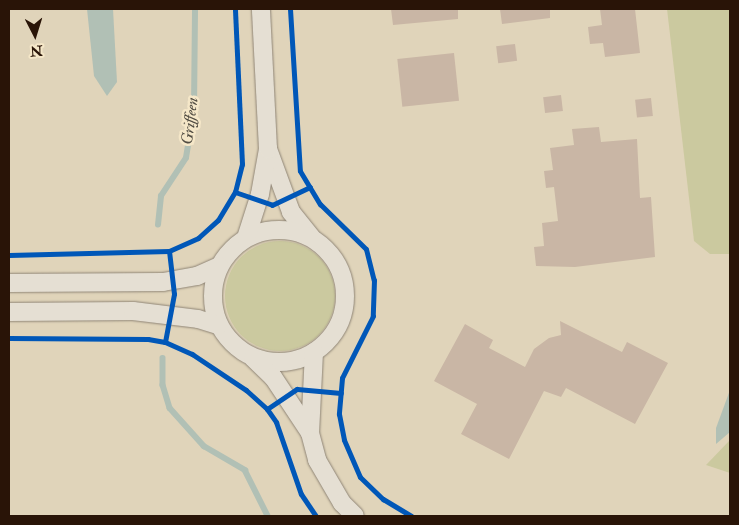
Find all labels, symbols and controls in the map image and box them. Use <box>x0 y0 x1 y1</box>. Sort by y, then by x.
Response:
north arrow <box>10 10 60 60</box>
text: N <box>29 41 43 59</box>
water label: Griffeen <box>178 96 202 146</box>

